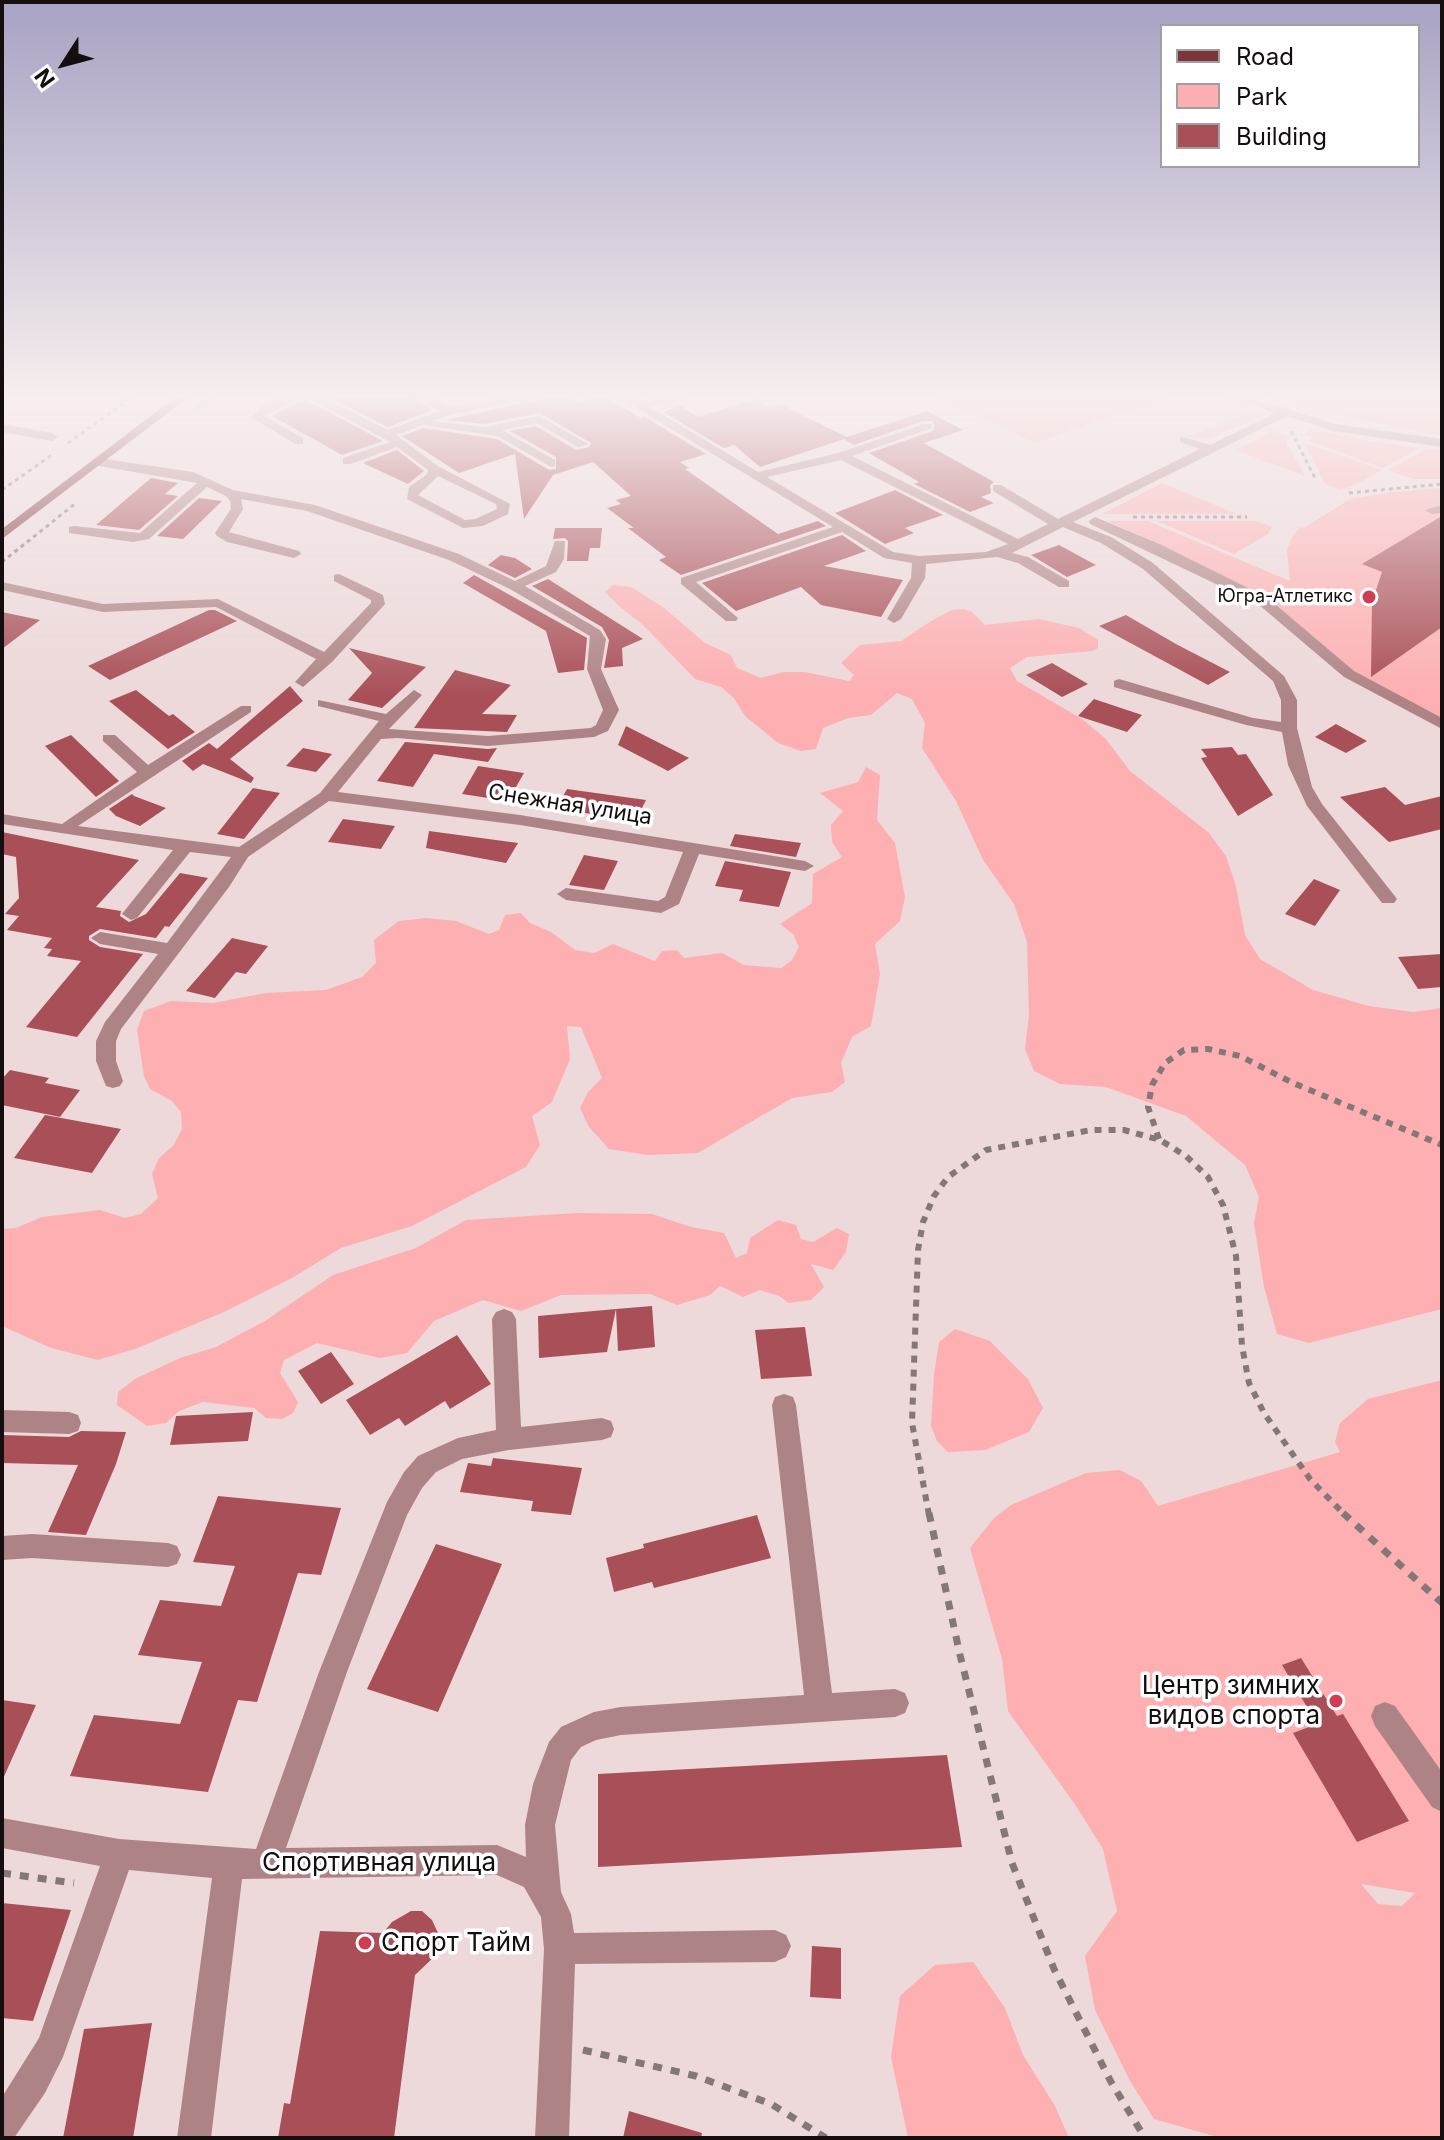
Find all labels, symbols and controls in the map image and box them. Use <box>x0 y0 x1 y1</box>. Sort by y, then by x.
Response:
north arrow <box>24 24 104 104</box>
legend <box>1160 24 1420 168</box>
text: Road <box>1236 42 1294 71</box>
text: N <box>29 64 60 93</box>
text: Park <box>1236 82 1287 111</box>
text: Building <box>1236 122 1327 151</box>
place label: Югра-Атлетикс <box>1217 586 1353 608</box>
marker: Югра-Атлетикс <box>1360 588 1378 606</box>
street label: Снежная улица <box>486 779 654 831</box>
place label: Центр зимних видов спорта <box>1142 1670 1320 1732</box>
marker: Центр зимних видов спорта <box>1327 1692 1345 1710</box>
street label: Спортивная улица <box>262 1847 496 1879</box>
place label: Спорт Тайм <box>381 1927 531 1959</box>
marker: Спорт Тайм <box>356 1934 374 1952</box>

